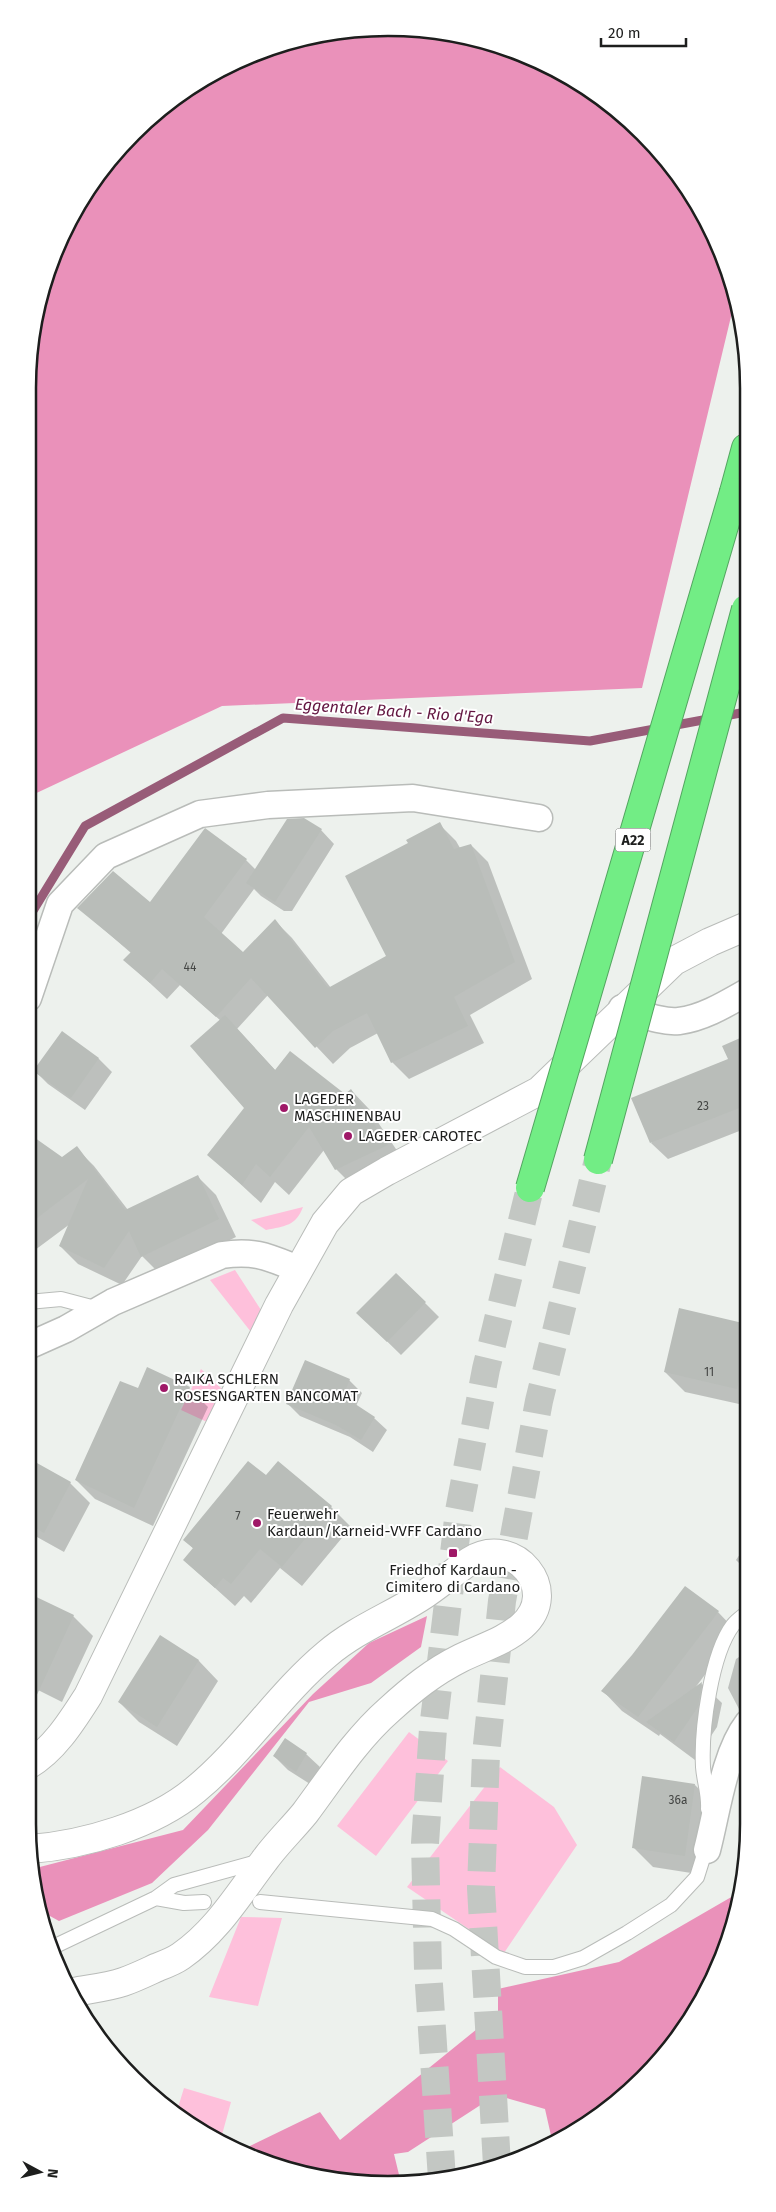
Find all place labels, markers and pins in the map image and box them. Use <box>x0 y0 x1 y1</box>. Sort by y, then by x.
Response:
place label: LAGEDER MASCHINENBAU <box>294 1090 401 1125</box>
marker: LAGEDER MASCHINENBAU <box>278 1102 290 1114</box>
place label: LAGEDER CAROTEC <box>358 1127 483 1145</box>
marker: LAGEDER CAROTEC <box>342 1130 354 1142</box>
place label: RAIKA SCHLERN ROSESNGARTEN BANCOMAT <box>174 1370 358 1405</box>
marker: RAIKA SCHLERN ROSESNGARTEN BANCOMAT <box>158 1382 170 1394</box>
place label: Feuerwehr Kardaun/Karneid-VVFF Cardano <box>267 1505 482 1540</box>
marker: Feuerwehr Kardaun/Karneid-VVFF Cardano <box>251 1517 263 1529</box>
marker: Friedhof Kardaun - Cimitero di Cardano <box>447 1547 459 1559</box>
place label: Friedhof Kardaun - Cimitero di Cardano <box>386 1561 520 1596</box>

